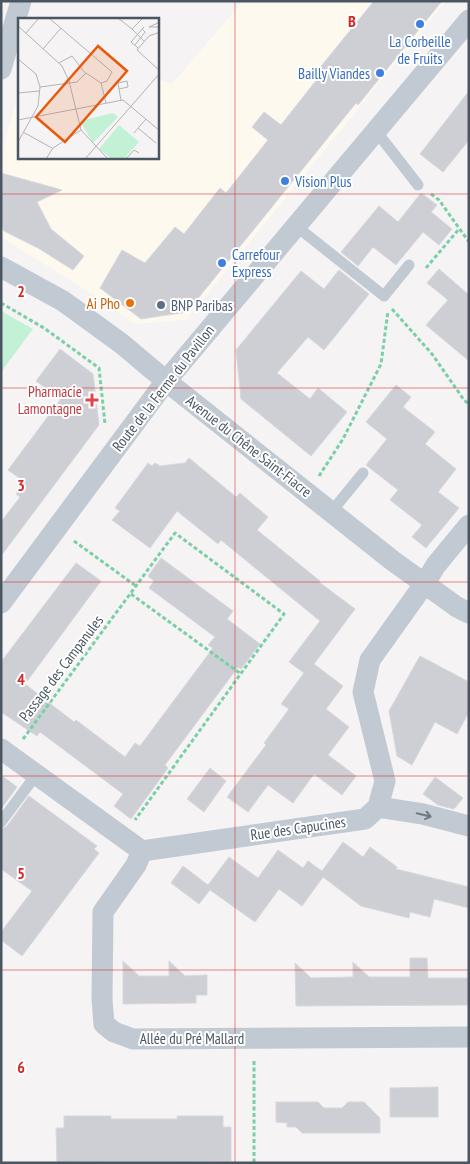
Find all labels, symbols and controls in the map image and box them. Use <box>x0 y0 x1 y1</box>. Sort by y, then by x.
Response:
text: B <box>348 11 356 31</box>
inset map <box>18 18 159 159</box>
marker: La Corbeille de Fruits <box>414 18 426 30</box>
place label: La Corbeille de Fruits <box>389 32 451 68</box>
place label: Bailly Viandes <box>298 64 370 83</box>
marker: Bailly Viandes <box>374 67 386 79</box>
place label: Vision Plus <box>294 172 352 191</box>
marker: Vision Plus <box>279 175 291 187</box>
place label: Carrefour Express <box>232 245 281 281</box>
marker: Carrefour Express <box>216 257 228 269</box>
text: 2 <box>17 281 25 301</box>
place label: Ai Pho <box>87 294 120 313</box>
place label: BNP Paribas <box>171 296 233 315</box>
marker: Ai Pho <box>124 297 136 309</box>
marker: BNP Paribas <box>155 299 167 311</box>
street label: Route de la Ferme du Pavillon <box>108 321 218 455</box>
place label: Pharmacie Lamontagne <box>18 382 82 418</box>
street label: Avenue du Chêne Saint-Fiacre <box>182 391 316 501</box>
marker: Pharmacie Lamontagne <box>86 394 98 406</box>
text: 3 <box>17 475 25 495</box>
street label: Passage des Campanules <box>15 611 107 725</box>
text: 4 <box>17 669 25 689</box>
one-way arrow <box>415 811 431 820</box>
street label: Rue des Capucines <box>249 812 347 844</box>
text: 5 <box>17 863 25 883</box>
street label: Allée du Pré Mallard <box>140 1029 244 1048</box>
text: 6 <box>17 1057 25 1077</box>

